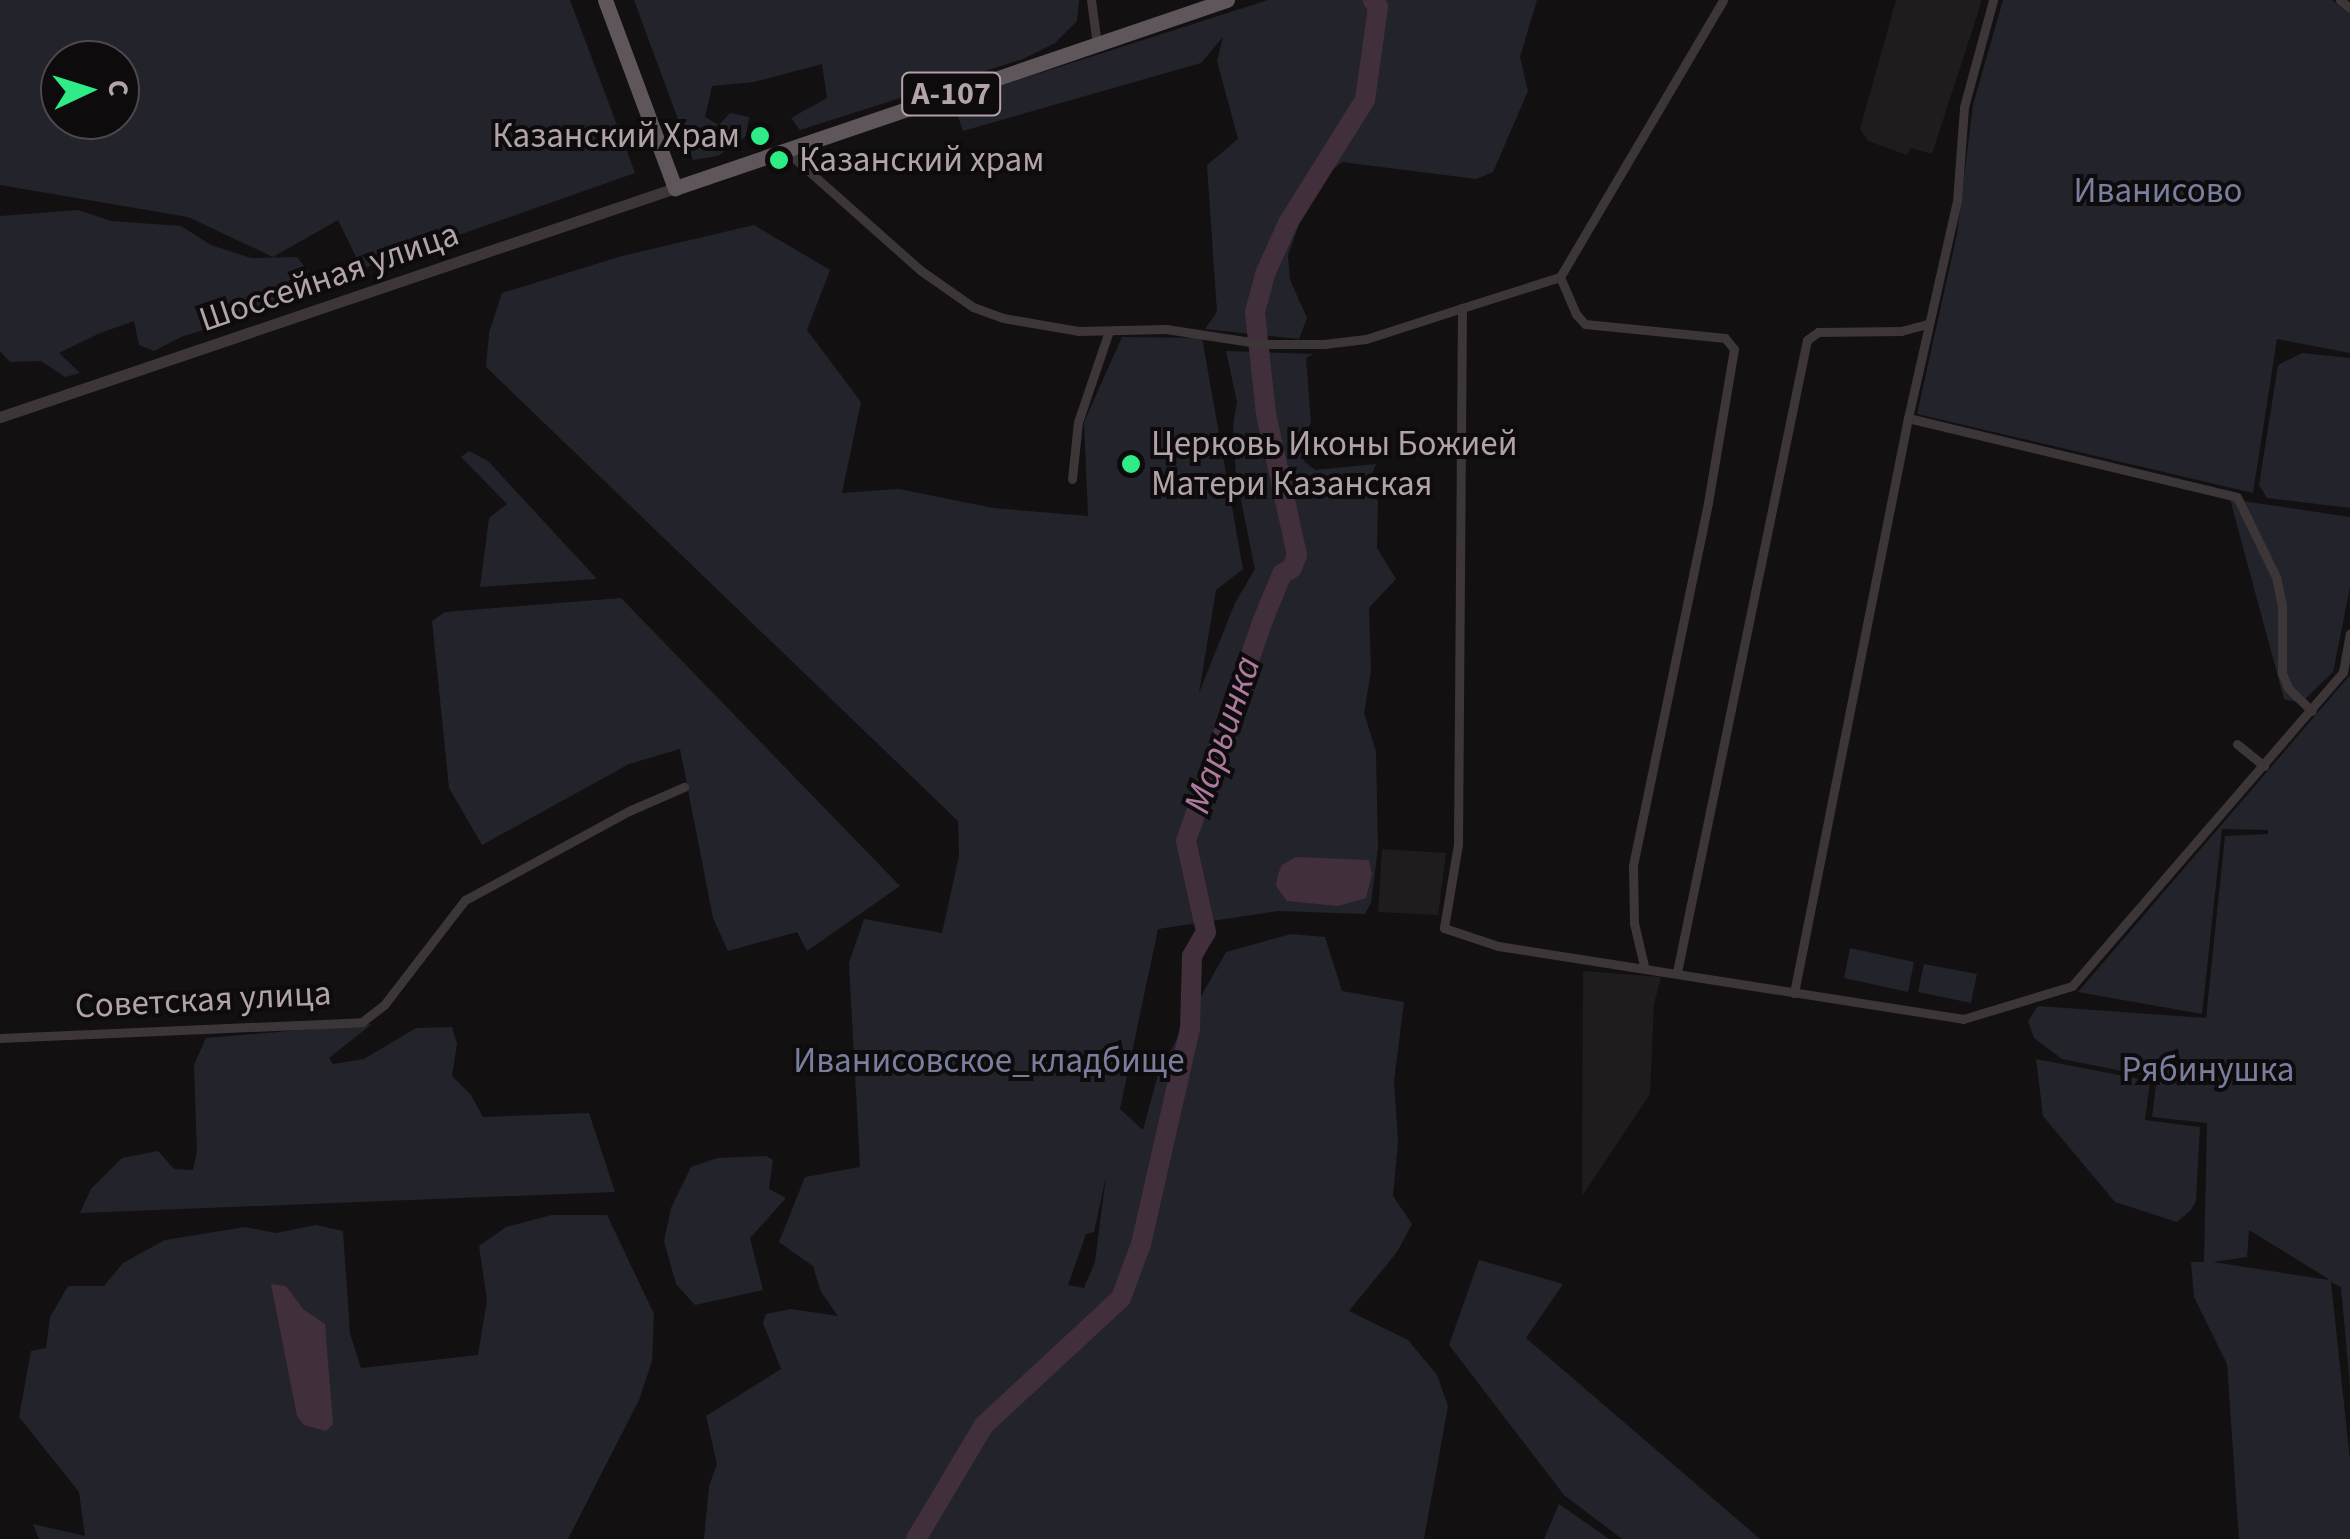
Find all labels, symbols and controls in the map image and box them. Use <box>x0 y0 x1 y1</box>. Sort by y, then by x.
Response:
north arrow <box>40 40 140 140</box>
road number: А-107 <box>901 67 1001 121</box>
text: С <box>97 79 138 98</box>
place label: Казанский Храм <box>492 115 740 157</box>
marker: Казанский Храм <box>749 125 771 147</box>
place label: Казанский храм <box>799 139 1044 181</box>
marker: Казанский храм <box>768 149 790 171</box>
park label: Иванисово <box>2074 170 2242 212</box>
street label: Шоссейная улица <box>194 213 464 341</box>
place label: Церковь Иконы Божией Матери Казанская <box>1151 423 1517 505</box>
marker: Церковь Иконы Божией Матери Казанская <box>1120 453 1142 475</box>
water label: Марьинка <box>1175 650 1271 820</box>
street label: Советская улица <box>74 972 332 1028</box>
park label: Иванисовское_кладбище <box>793 1040 1185 1082</box>
park label: Рябинушка <box>2122 1049 2294 1091</box>

